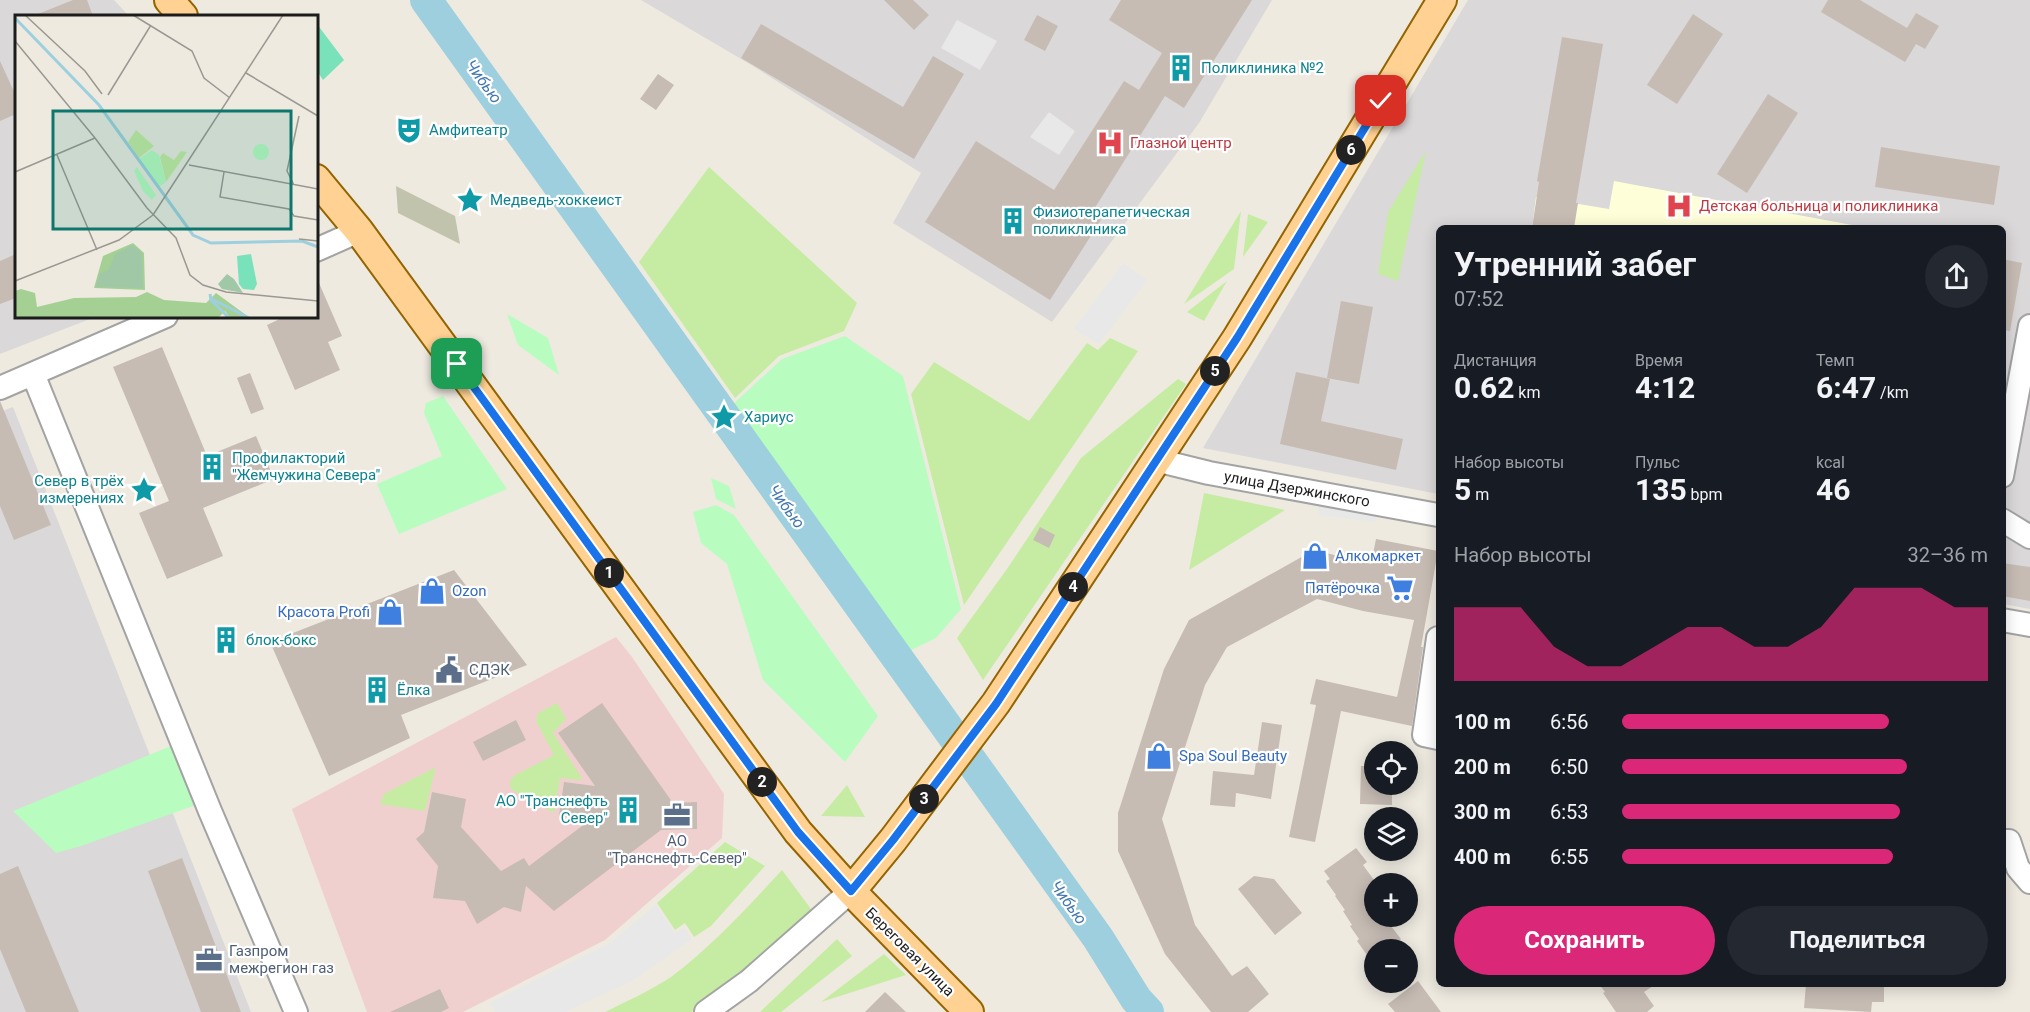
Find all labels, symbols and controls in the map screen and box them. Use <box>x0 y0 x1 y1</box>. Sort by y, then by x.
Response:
inset map <box>15 15 318 318</box>
building icon: Поликлиника №2 <box>1166 53 1196 83</box>
water label: Чибью <box>461 56 506 107</box>
place label: Поликлиника №2 <box>1201 59 1324 77</box>
pin <box>1355 75 1406 126</box>
icon: check <box>1364 84 1397 117</box>
theatre icon: Амфитеатр <box>394 115 424 145</box>
place label: Амфитеатр <box>429 121 508 139</box>
hospital icon: Глазной центр <box>1095 128 1125 158</box>
place label: Глазной центр <box>1130 134 1232 152</box>
pin: 6 <box>1336 135 1366 165</box>
text: 6 <box>1346 140 1356 159</box>
place icon: Медведь-хоккеист <box>455 185 485 215</box>
place label: Медведь-хоккеист <box>490 191 622 209</box>
hospital icon: Детская больница и поликлиника <box>1664 191 1694 221</box>
place label: Детская больница и поликлиника <box>1699 197 1938 215</box>
place label: Физиотерапетическая поликлиника <box>1033 203 1190 238</box>
building icon: Физиотерапетическая поликлиника <box>998 206 1028 236</box>
text: Утренний забег <box>1454 245 1696 284</box>
button: share <box>1925 245 1988 308</box>
text: 07:52 <box>1454 287 1504 311</box>
pin <box>431 338 482 389</box>
icon: arrive <box>440 347 473 380</box>
text: Дистанция <box>1454 351 1537 370</box>
text: Время <box>1635 351 1683 370</box>
text: Темп <box>1816 351 1854 370</box>
pin: 5 <box>1200 356 1230 386</box>
text: 5 <box>1210 361 1220 380</box>
text: 0.62 <box>1454 370 1514 405</box>
text: 4:12 <box>1635 370 1695 405</box>
text: 6:47 <box>1816 370 1876 405</box>
text: km <box>1514 383 1540 402</box>
text: /km <box>1876 383 1909 402</box>
place icon: Хариус <box>709 402 739 432</box>
place label: Хариус <box>744 408 794 426</box>
place label: Профилакторий "Жемчужина Севера" <box>232 449 381 484</box>
building icon: Профилакторий "Жемчужина Севера" <box>197 452 227 482</box>
text: Набор высоты <box>1454 453 1564 472</box>
text: Пульс <box>1635 453 1680 472</box>
text: kcal <box>1816 453 1845 472</box>
street label: улица Дзержинского <box>1223 467 1371 511</box>
place label: Север в трёх измерениях <box>34 472 125 507</box>
text: 5 <box>1454 472 1471 507</box>
text: 135 <box>1635 472 1687 507</box>
text: 46 <box>1816 472 1850 507</box>
place icon: Север в трёх измерениях <box>129 475 159 505</box>
water label: Чибью <box>764 481 809 532</box>
text: m <box>1471 485 1489 504</box>
text: bpm <box>1687 485 1723 504</box>
shop icon: Алкомаркет <box>1300 541 1330 571</box>
text: Набор высоты <box>1454 543 1592 567</box>
text: 32–36 m <box>1907 543 1988 567</box>
place label: Алкомаркет <box>1335 547 1421 565</box>
pin: 1 <box>594 558 624 588</box>
text: 1 <box>604 563 614 582</box>
pin: 4 <box>1058 572 1088 602</box>
supermarket icon: Пятёрочка <box>1385 573 1415 603</box>
shop icon: Ozon <box>417 576 447 606</box>
text: 4 <box>1068 577 1078 596</box>
place label: Пятёрочка <box>1305 579 1380 597</box>
place label: Ozon <box>452 582 486 600</box>
shop icon: Красота Profi <box>375 597 405 627</box>
place label: Красота Profi <box>277 603 370 621</box>
building icon: блок-бокс <box>211 625 241 655</box>
place label: блок-бокс <box>246 631 317 649</box>
public building icon: СДЭК <box>434 655 464 685</box>
place label: СДЭК <box>469 661 510 679</box>
building icon: Ёлка <box>362 675 392 705</box>
place label: Ёлка <box>397 681 430 699</box>
text: 100 m <box>1454 710 1511 734</box>
text: 6:56 <box>1550 710 1589 734</box>
shop icon: Spa Soul Beauty <box>1144 741 1174 771</box>
map controls <box>1364 741 1418 993</box>
button: locate <box>1364 741 1418 795</box>
place label: Spa Soul Beauty <box>1179 747 1287 765</box>
text: 200 m <box>1454 755 1511 779</box>
text: 6:50 <box>1550 755 1589 779</box>
pin: 2 <box>747 767 777 797</box>
text: 2 <box>757 772 767 791</box>
pin: 3 <box>909 784 939 814</box>
text: 3 <box>919 789 929 808</box>
place label: АО "Транснефть Север" <box>496 792 608 827</box>
building icon: АО "Транснефть Север" <box>613 795 643 825</box>
office icon: АО "Транснефть-Север" <box>662 800 692 830</box>
text: 300 m <box>1454 800 1511 824</box>
text: 6:53 <box>1550 800 1589 824</box>
button: layers <box>1364 807 1418 861</box>
place label: АО "Транснефть-Север" <box>607 832 747 867</box>
text: 400 m <box>1454 845 1511 869</box>
text: 6:55 <box>1550 845 1589 869</box>
button: + <box>1364 873 1418 927</box>
water label: Чибью <box>1046 877 1091 928</box>
street label: Береговая улица <box>862 904 958 1000</box>
button: Сохранить <box>1454 906 1715 975</box>
button: Поделиться <box>1727 906 1988 975</box>
button: − <box>1364 939 1418 993</box>
place label: Газпром межрегион газ <box>229 942 334 977</box>
office icon: Газпром межрегион газ <box>194 945 224 975</box>

